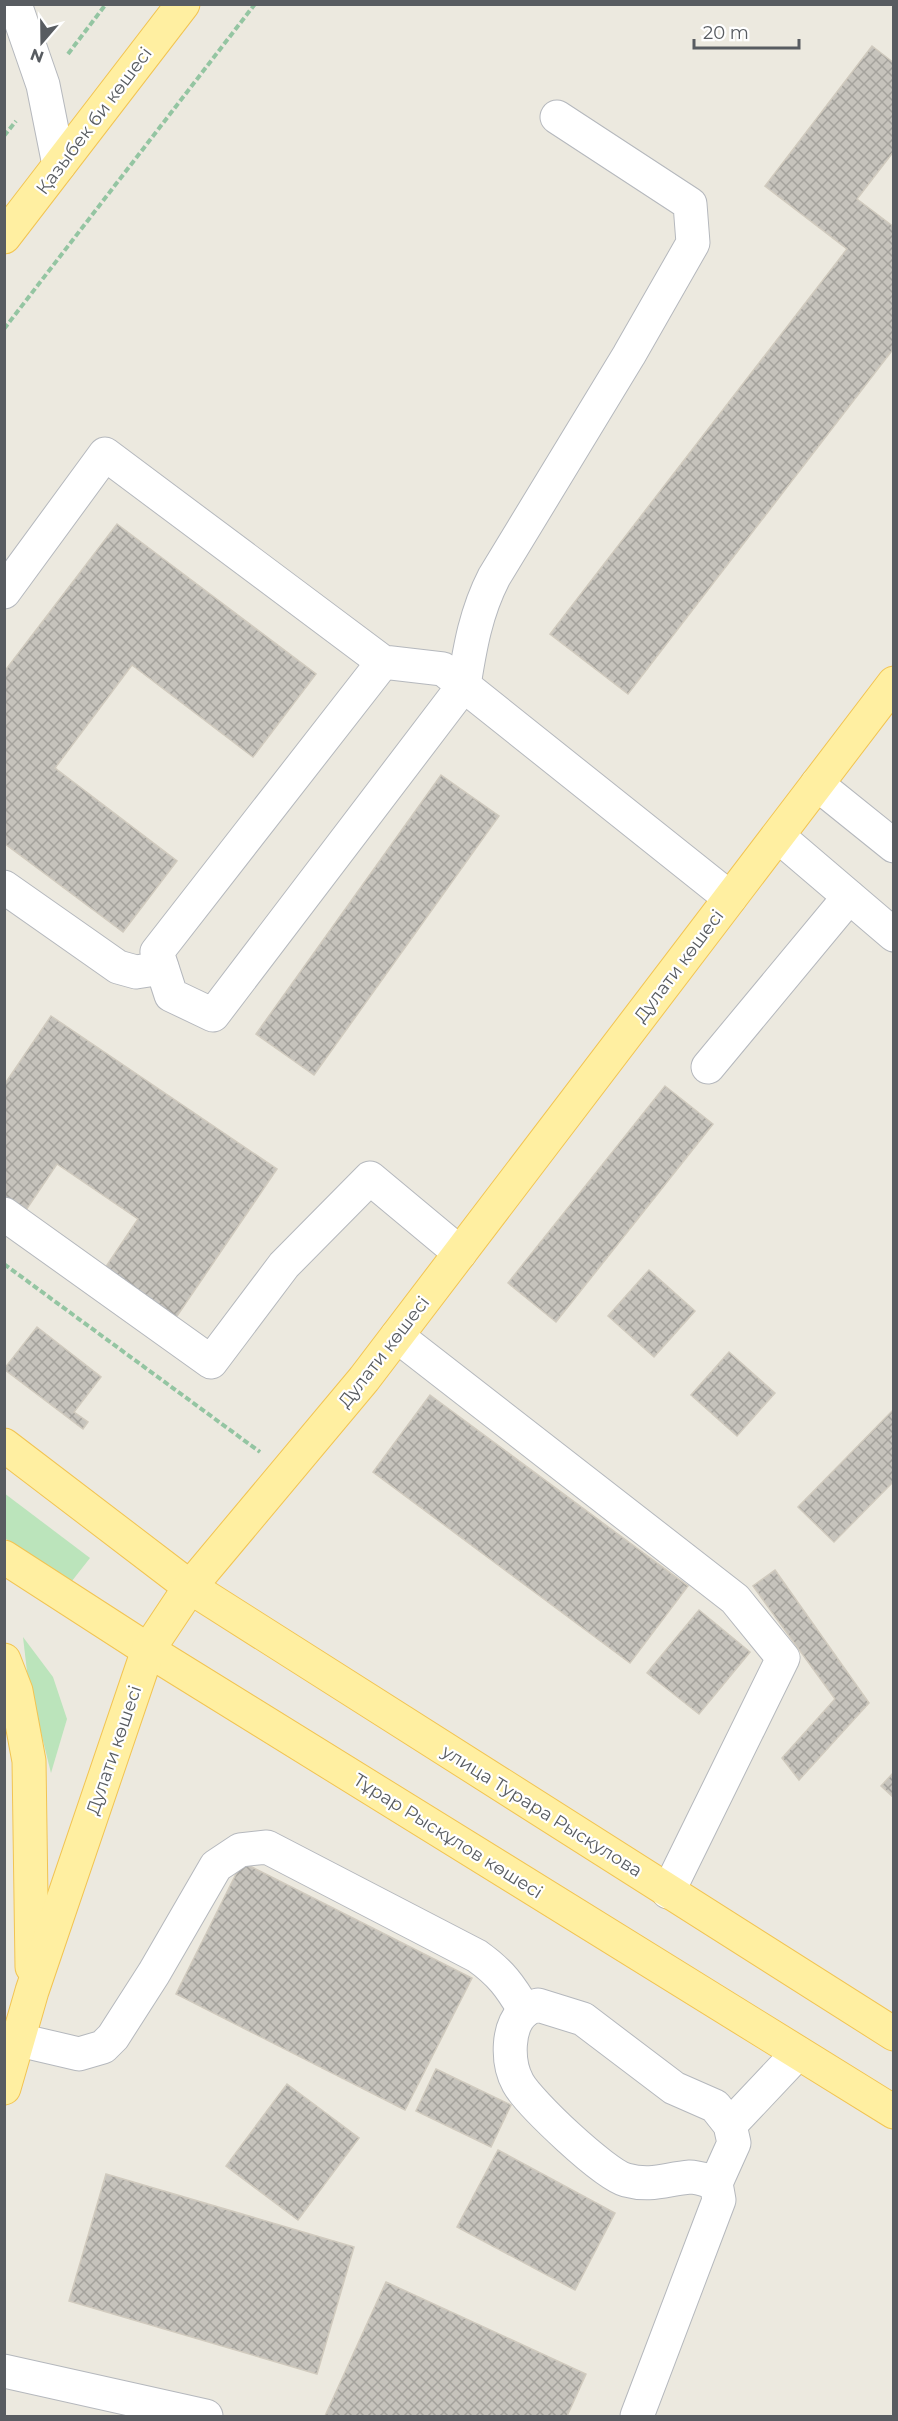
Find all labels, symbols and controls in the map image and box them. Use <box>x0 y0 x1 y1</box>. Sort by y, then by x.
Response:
north arrow <box>12 12 72 72</box>
scale bar <box>694 12 799 50</box>
text: 20 m <box>703 22 749 44</box>
street label: Қазыбек би көшесі <box>31 43 157 199</box>
text: N <box>28 44 46 67</box>
street label: Дулати көшесі <box>630 905 728 1027</box>
street label: Дулати көшесі <box>334 1292 434 1412</box>
street label: Дулати көшесі <box>82 1682 146 1818</box>
street label: улица Турара Рыскулова <box>437 1740 646 1882</box>
street label: Тұрар Рыскұлов көшесі <box>349 1769 547 1903</box>

